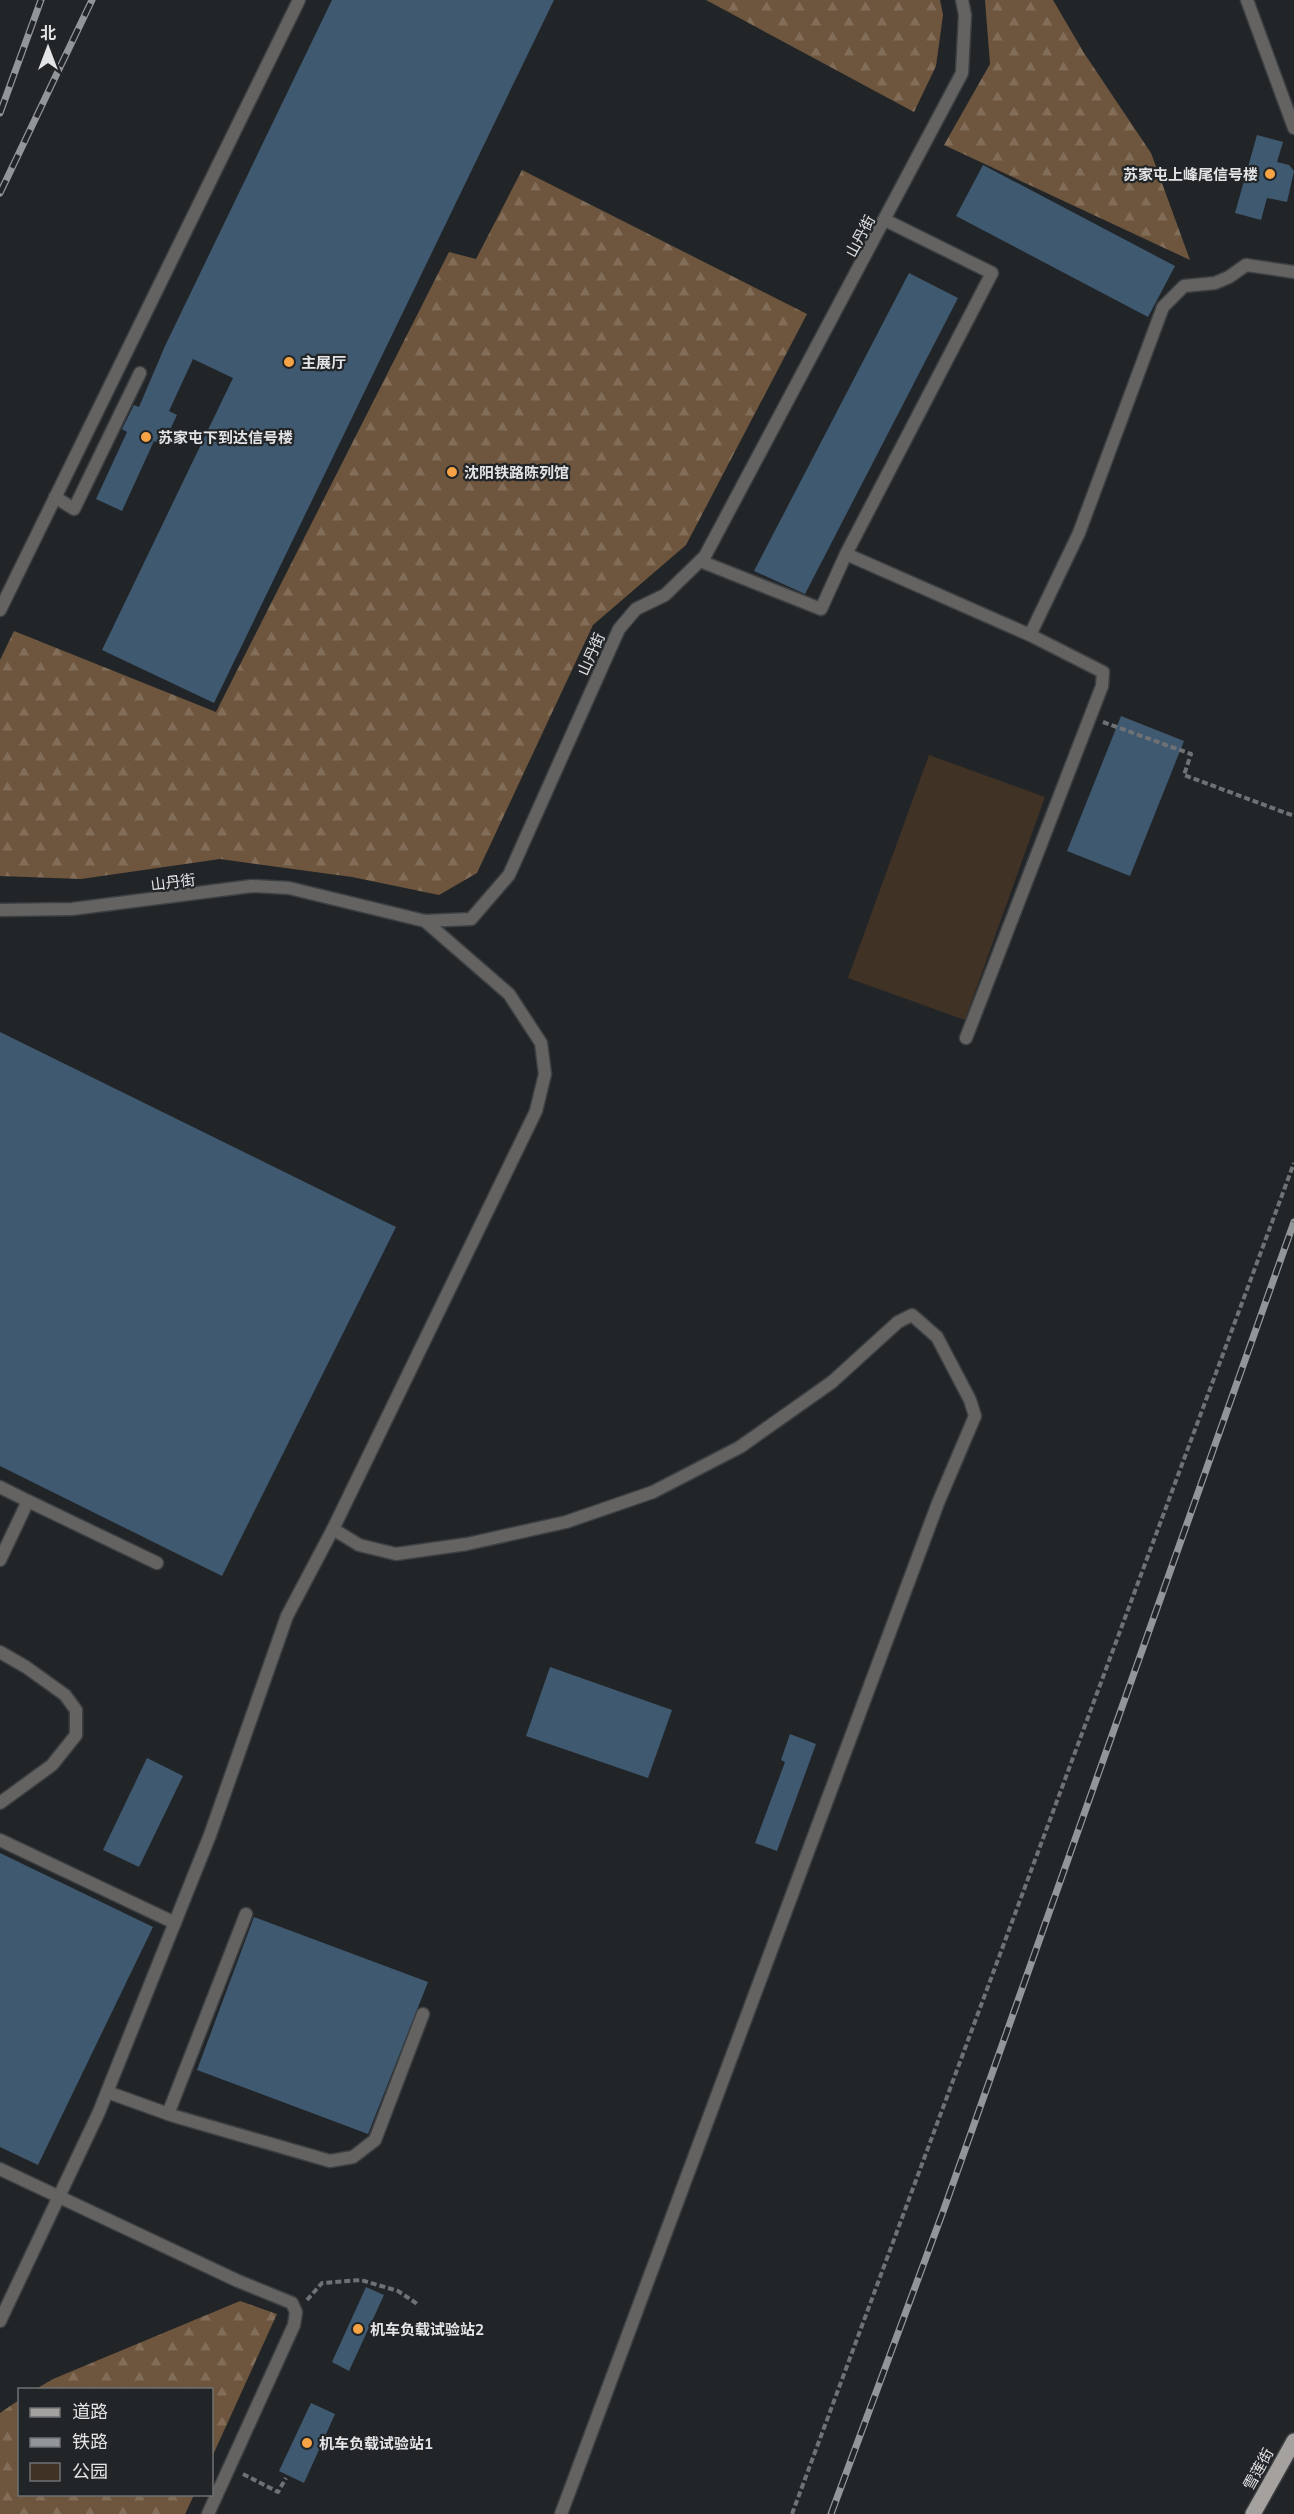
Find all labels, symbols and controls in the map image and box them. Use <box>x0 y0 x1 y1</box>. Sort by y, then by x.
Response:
north arrow <box>18 18 78 78</box>
text: 北 <box>40 23 56 43</box>
place label: 苏家屯上峰尾信号楼 <box>1123 165 1258 184</box>
marker: 苏家屯上峰尾信号楼 <box>1263 167 1277 181</box>
street label: 山丹街 <box>841 212 879 260</box>
place label: 主展厅 <box>301 353 346 372</box>
marker: 主展厅 <box>282 355 296 369</box>
place label: 苏家屯下到达信号楼 <box>158 428 293 447</box>
marker: 苏家屯下到达信号楼 <box>139 430 153 444</box>
place label: 沈阳铁路陈列馆 <box>464 463 569 482</box>
marker: 沈阳铁路陈列馆 <box>445 465 459 479</box>
street label: 山丹街 <box>573 630 609 678</box>
street label: 山丹街 <box>150 870 196 894</box>
place label: 机车负载试验站2 <box>370 2320 484 2339</box>
marker: 机车负载试验站2 <box>351 2322 365 2336</box>
legend <box>18 2388 213 2496</box>
text: 道路 <box>72 2400 108 2423</box>
text: 铁路 <box>72 2430 108 2453</box>
place label: 机车负载试验站1 <box>319 2434 433 2453</box>
marker: 机车负载试验站1 <box>300 2436 314 2450</box>
street label: 雪莲街 <box>1239 2445 1277 2493</box>
text: 公园 <box>72 2460 108 2483</box>

